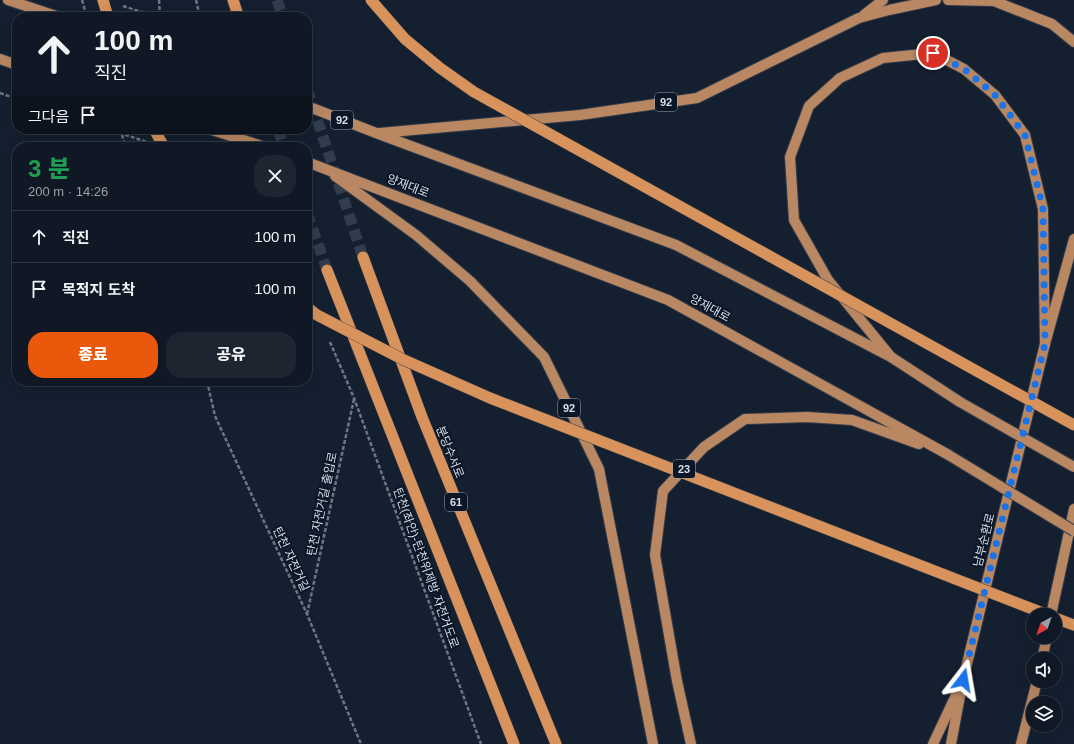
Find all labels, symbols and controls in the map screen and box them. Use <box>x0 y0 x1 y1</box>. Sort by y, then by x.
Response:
text: 100 m <box>94 25 173 56</box>
icon: ahead <box>28 28 80 80</box>
pin <box>916 36 950 70</box>
icon: arrive <box>922 42 944 64</box>
text: 직진 <box>94 63 127 83</box>
road number: 92 <box>655 93 677 111</box>
icon: arrive <box>77 104 99 126</box>
text: 그다음 <box>28 108 69 125</box>
road number: 92 <box>331 111 353 129</box>
text: 3 분 <box>28 155 70 182</box>
button: close <box>254 155 296 197</box>
street label: 양재대로 <box>385 172 431 200</box>
text: 200 m · 14:26 <box>28 184 108 199</box>
icon: ahead <box>28 226 50 248</box>
text: 100 m <box>254 228 296 245</box>
text: 직진 <box>62 229 90 246</box>
icon: arrive <box>28 278 50 300</box>
text: 100 m <box>254 280 296 297</box>
text: 목적지 도착 <box>62 281 135 298</box>
street label: 양재대로 <box>687 291 733 325</box>
button: 종료 <box>28 332 158 378</box>
button: 공유 <box>166 332 296 378</box>
road number: 92 <box>558 399 580 417</box>
street label: 분당수서로 <box>433 424 467 480</box>
street label: 탄천 자전거길 출입로 <box>304 451 340 557</box>
road number: 23 <box>673 460 695 478</box>
street label: 탄천(좌안)-탄천위제방 자전거도로 <box>390 486 462 650</box>
road number: 61 <box>445 493 467 511</box>
street label: 남부순환로 <box>971 512 997 568</box>
street label: 탄천 자전거길 <box>270 525 312 593</box>
north arrow <box>1026 608 1062 644</box>
map controls <box>1026 608 1062 732</box>
button: sound <box>1026 652 1062 688</box>
position arrow <box>942 659 984 701</box>
button: layers <box>1026 696 1062 732</box>

